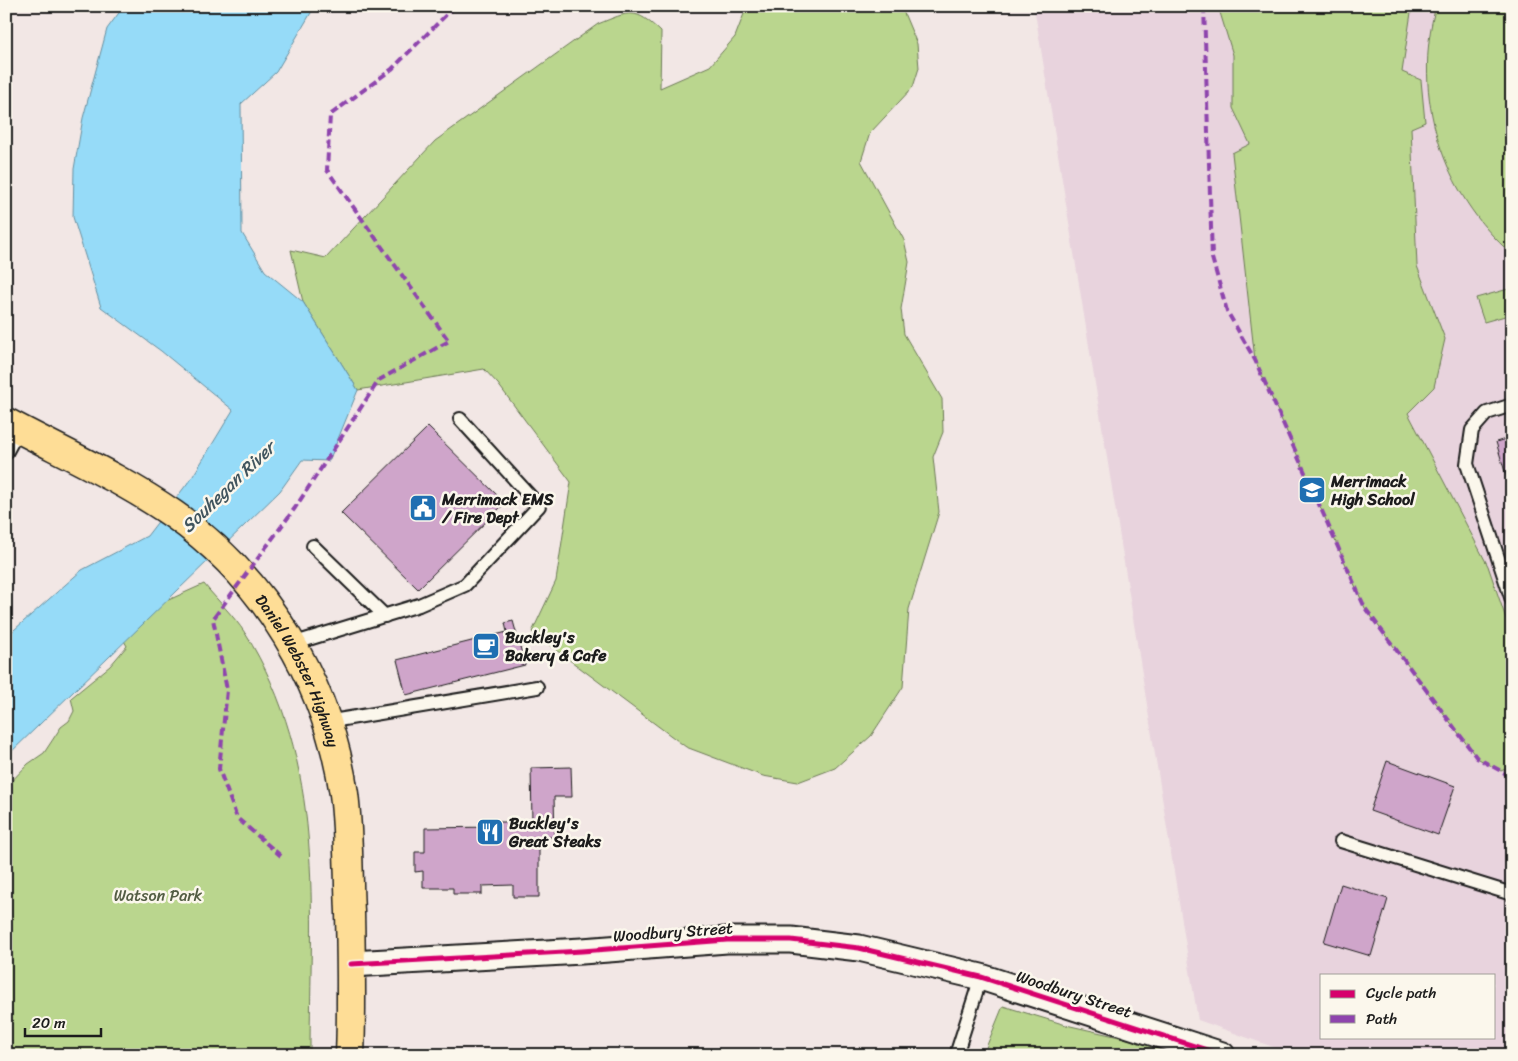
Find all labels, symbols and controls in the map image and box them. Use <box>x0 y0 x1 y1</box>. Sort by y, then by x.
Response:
water label: Souhegan River <box>173 431 285 541</box>
place label: Merrimack High School <box>1330 467 1416 514</box>
school or university icon: Merrimack High School <box>1297 475 1327 505</box>
place label: Merrimack EMS / Fire Dept <box>441 485 554 532</box>
public building icon: Merrimack EMS / Fire Dept <box>408 493 438 523</box>
street label: Daniel Webster Highway <box>248 587 348 751</box>
place label: Buckley's Bakery & Cafe <box>505 623 607 670</box>
cafe icon: Buckley's Bakery & Cafe <box>471 631 501 661</box>
place label: Buckley's Great Steaks <box>508 809 602 856</box>
restaurant icon: Buckley's Great Steaks <box>475 817 505 847</box>
park label: Watson Park <box>114 881 203 910</box>
street label: Woodbury Street <box>612 913 734 951</box>
street label: Woodbury Street <box>1012 962 1136 1026</box>
legend <box>1320 974 1496 1038</box>
text: Cycle path <box>1366 980 1437 1006</box>
scale bar <box>25 1006 101 1038</box>
text: Path <box>1366 1006 1397 1032</box>
text: 20 m <box>32 1010 66 1036</box>

